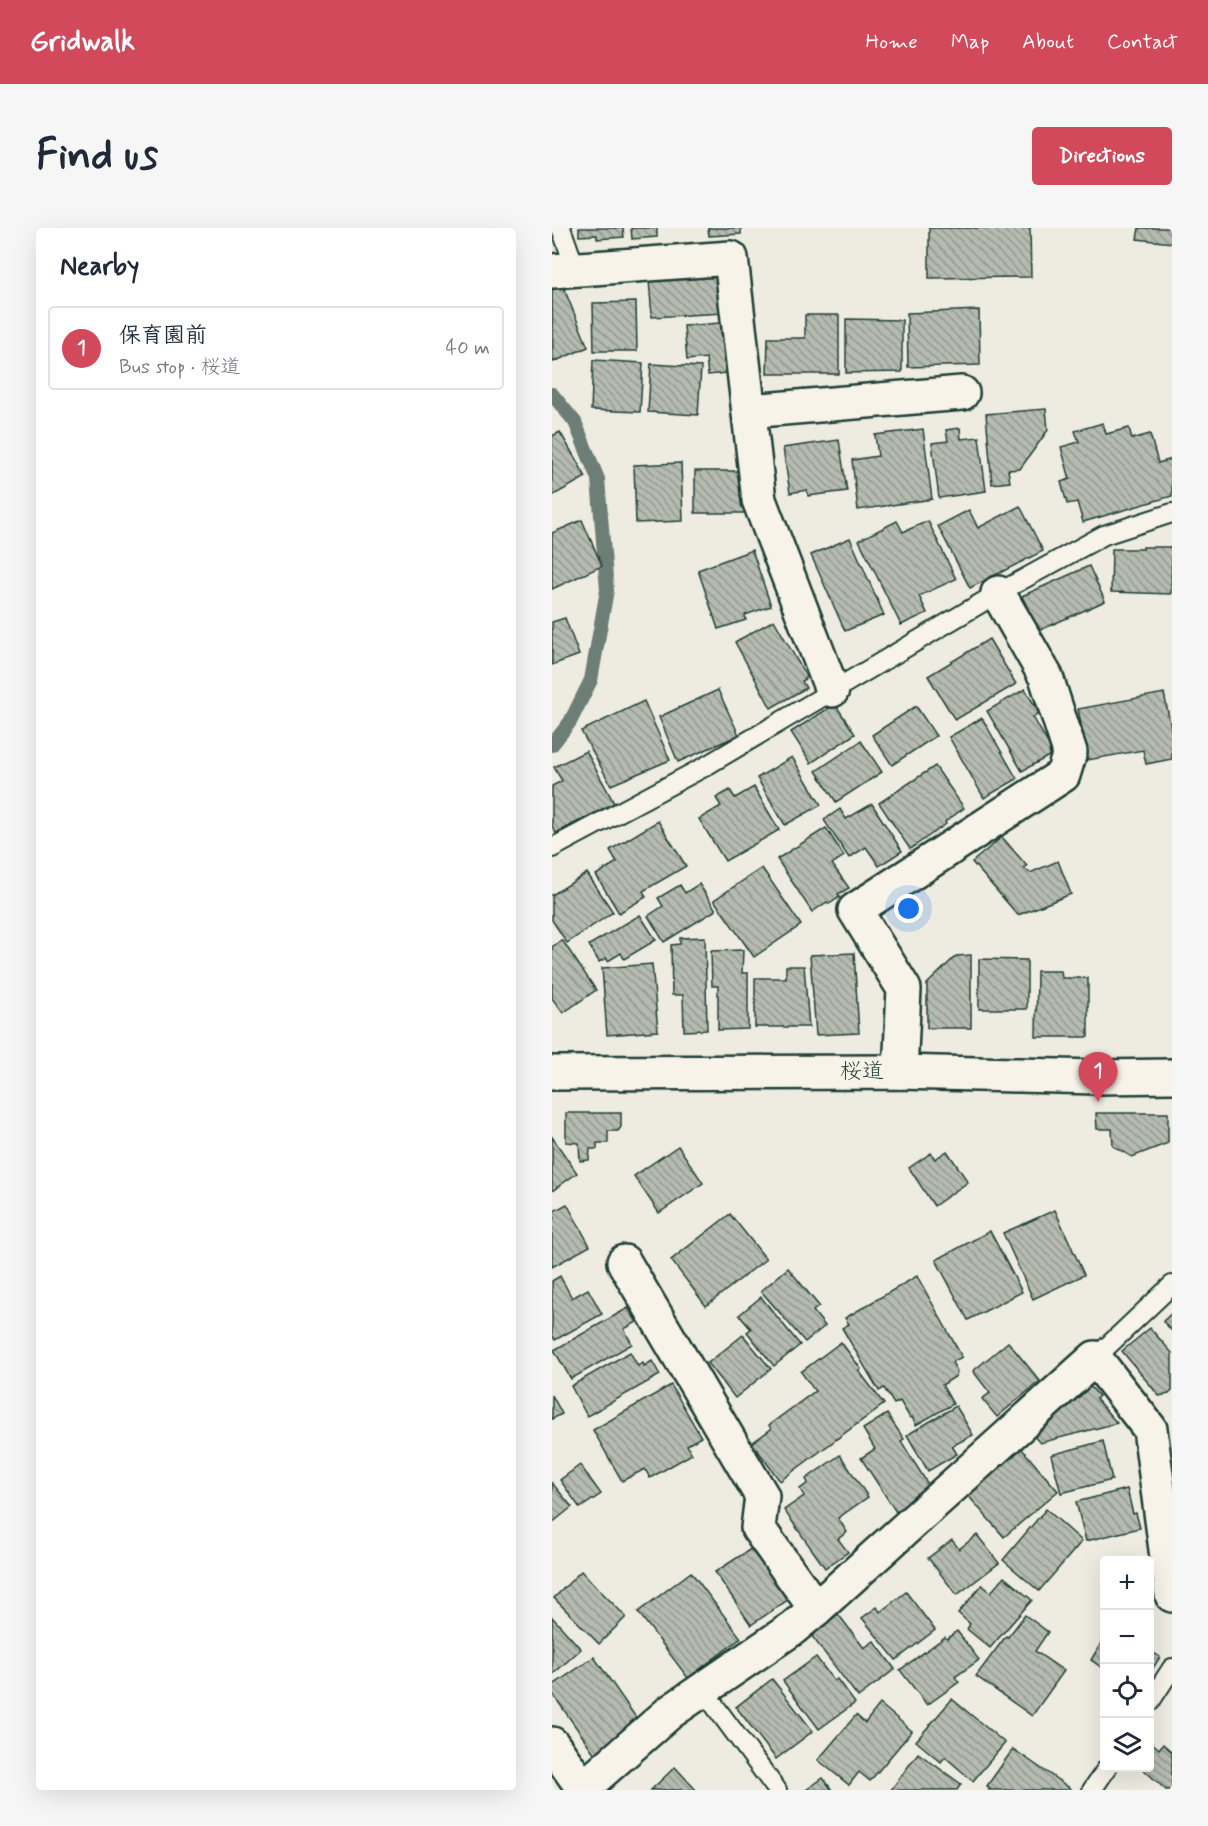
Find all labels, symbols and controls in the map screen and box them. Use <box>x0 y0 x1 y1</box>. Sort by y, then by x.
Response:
text: Gridwalk <box>30 24 135 61</box>
text: Home <box>866 28 918 56</box>
text: Map <box>951 28 989 56</box>
text: About <box>1022 28 1074 56</box>
text: Contact <box>1107 28 1178 56</box>
button: Directions <box>1032 127 1172 185</box>
text: Find us <box>36 129 158 184</box>
text: Nearby <box>60 250 139 284</box>
text: 保育園前 <box>119 322 207 350</box>
text: 1 <box>77 335 86 362</box>
text: 40 m <box>446 335 490 362</box>
text: Bus stop · 桜道 <box>119 354 241 381</box>
your location <box>894 894 923 923</box>
pin: 1 <box>1078 1052 1118 1102</box>
street label: 桜道 <box>840 1058 884 1086</box>
map controls <box>1100 1556 1154 1772</box>
button: + <box>1100 1556 1154 1610</box>
button: − <box>1100 1610 1154 1664</box>
button: locate <box>1100 1664 1154 1718</box>
button: layers <box>1100 1718 1154 1772</box>

